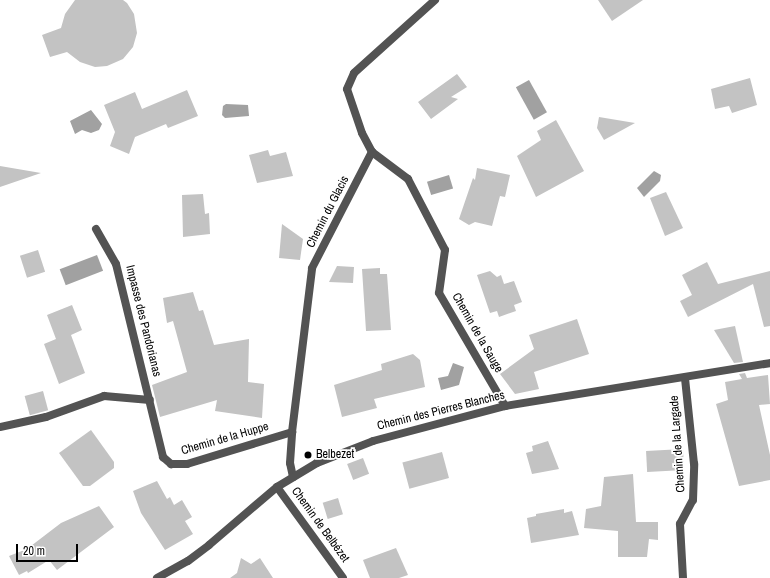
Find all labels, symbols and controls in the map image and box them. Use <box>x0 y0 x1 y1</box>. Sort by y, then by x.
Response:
street label: Chemin du Glacis <box>304 174 352 250</box>
street label: Impasse des Pandorianas <box>122 264 164 378</box>
street label: Chemin de la Sauge <box>448 291 506 375</box>
street label: Chemin des Pierres Blanches <box>376 388 506 434</box>
street label: Chemin de la Largade <box>667 395 689 493</box>
street label: Chemin de la Huppe <box>180 420 270 458</box>
place label: Belbezet <box>316 448 354 462</box>
marker: Belbezet <box>303 450 313 460</box>
street label: Chemin de Belbézet <box>288 485 352 565</box>
scale bar <box>18 536 80 562</box>
text: 20 m <box>23 543 45 559</box>

